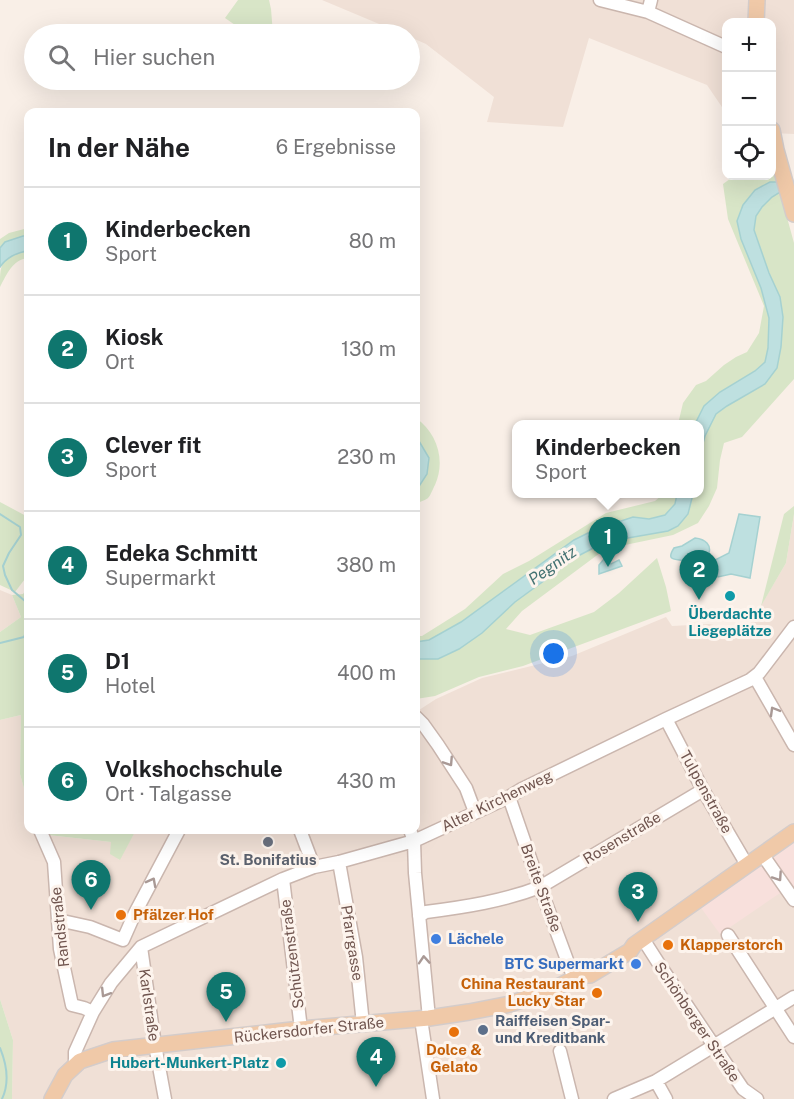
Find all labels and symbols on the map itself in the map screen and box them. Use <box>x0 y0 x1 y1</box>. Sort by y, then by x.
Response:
pin: 1 <box>588 518 628 567</box>
water label: Pegnitz <box>525 542 580 589</box>
pin: 2 <box>680 550 718 600</box>
marker: Überdachte Liegeplätze <box>723 589 737 603</box>
place label: Überdachte Liegeplätze <box>688 605 772 639</box>
your location <box>539 639 568 668</box>
one-way arrow <box>770 707 782 717</box>
street label: Tulpenstraße <box>677 747 736 836</box>
one-way arrow <box>442 756 454 766</box>
street label: Alter Kirchenweg <box>439 766 555 835</box>
street label: Rosenstraße <box>580 808 664 867</box>
marker: St. Bonifatius <box>261 835 275 849</box>
street label: Breite Straße <box>518 841 565 934</box>
place label: St. Bonifatius <box>219 851 317 868</box>
pin: 6 <box>72 860 110 910</box>
one-way arrow <box>771 871 782 882</box>
pin: 3 <box>618 872 658 922</box>
one-way arrow <box>145 877 156 888</box>
street label: Randstraße <box>47 886 72 968</box>
street label: Schützenstraße <box>276 898 307 1010</box>
street label: Pfarrgasse <box>338 904 367 982</box>
place label: Pfälzer Hof <box>133 906 214 923</box>
marker: Pfälzer Hof <box>114 908 128 922</box>
place label: Lächele <box>448 930 504 947</box>
marker: Lächele <box>429 932 443 946</box>
place label: Klapperstorch <box>680 936 783 953</box>
marker: Klapperstorch <box>661 938 675 952</box>
place label: BTC Supermarkt <box>504 955 624 972</box>
one-way arrow <box>417 956 430 965</box>
marker: BTC Supermarkt <box>629 957 643 971</box>
street label: Schönberger Straße <box>651 959 744 1085</box>
street label: Karlstraße <box>136 968 163 1042</box>
pin: 5 <box>206 972 246 1022</box>
place label: China Restaurant Lucky Star <box>461 975 585 1009</box>
marker: China Restaurant Lucky Star <box>590 986 604 1000</box>
one-way arrow <box>100 987 112 997</box>
place label: Raiffeisen Spar- und Kreditbank <box>495 1012 611 1046</box>
street label: Rückersdorfer Straße <box>233 1013 385 1046</box>
marker: Raiffeisen Spar- und Kreditbank <box>476 1023 490 1037</box>
marker: Dolce & Gelato <box>447 1025 461 1039</box>
pin: 4 <box>356 1038 395 1087</box>
place label: Dolce & Gelato <box>426 1041 482 1075</box>
place label: Hubert-Munkert-Platz <box>110 1054 269 1071</box>
marker: Hubert-Munkert-Platz <box>274 1056 288 1070</box>

